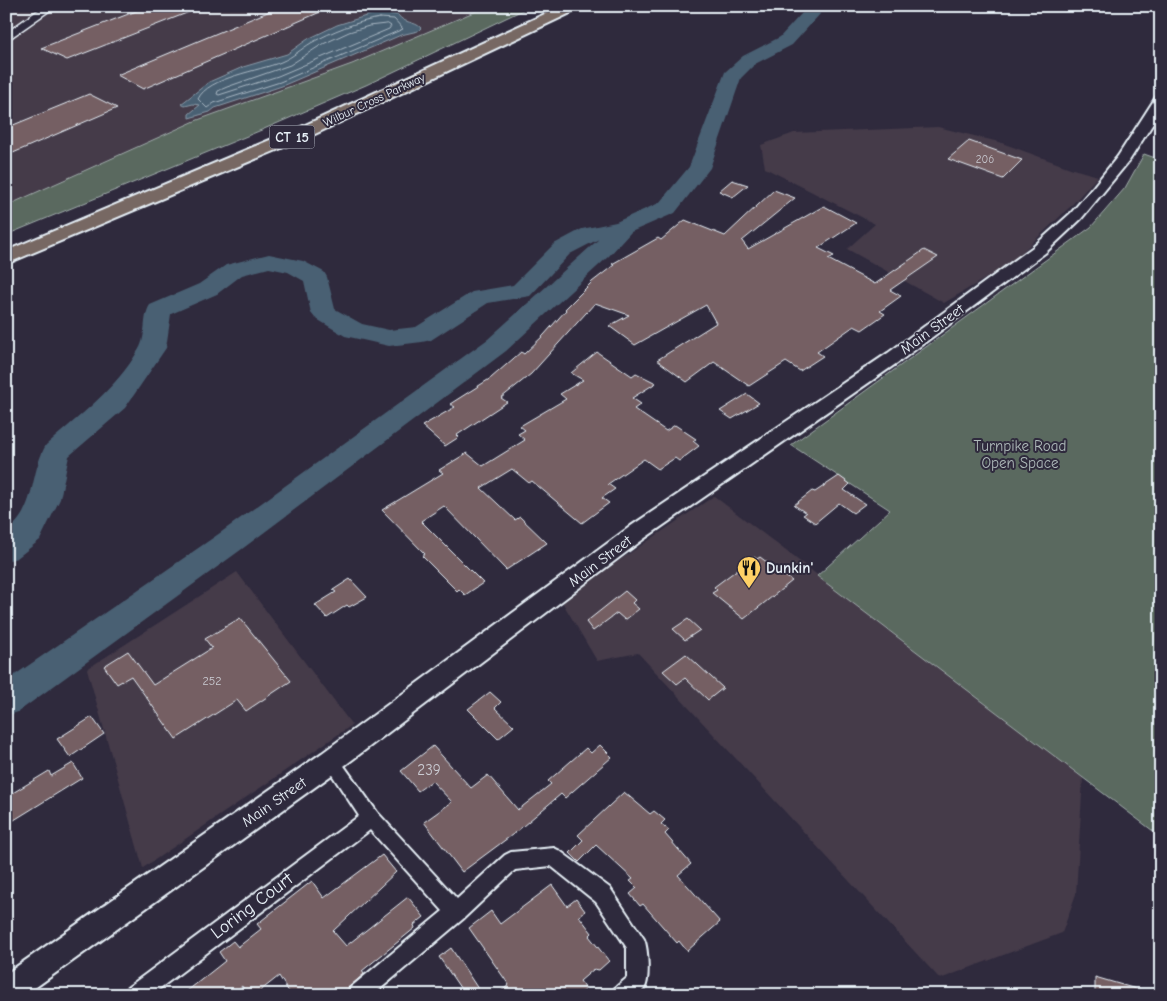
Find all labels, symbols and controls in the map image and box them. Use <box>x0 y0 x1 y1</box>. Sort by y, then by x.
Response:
street label: Wilbur Cross Parkway <box>321 70 428 130</box>
road number: CT 15 <box>270 125 314 148</box>
house number: 206 <box>976 153 994 166</box>
street label: Main Street <box>897 299 968 358</box>
park label: Turnpike Road Open Space <box>974 437 1066 472</box>
street label: Main Street <box>565 531 636 591</box>
restaurant icon: Dunkin' <box>736 555 762 589</box>
place label: Dunkin' <box>766 559 813 577</box>
house number: 252 <box>202 674 222 688</box>
house number: 239 <box>417 761 441 779</box>
street label: Main Street <box>238 773 310 831</box>
street label: Loring Court <box>207 868 298 944</box>

